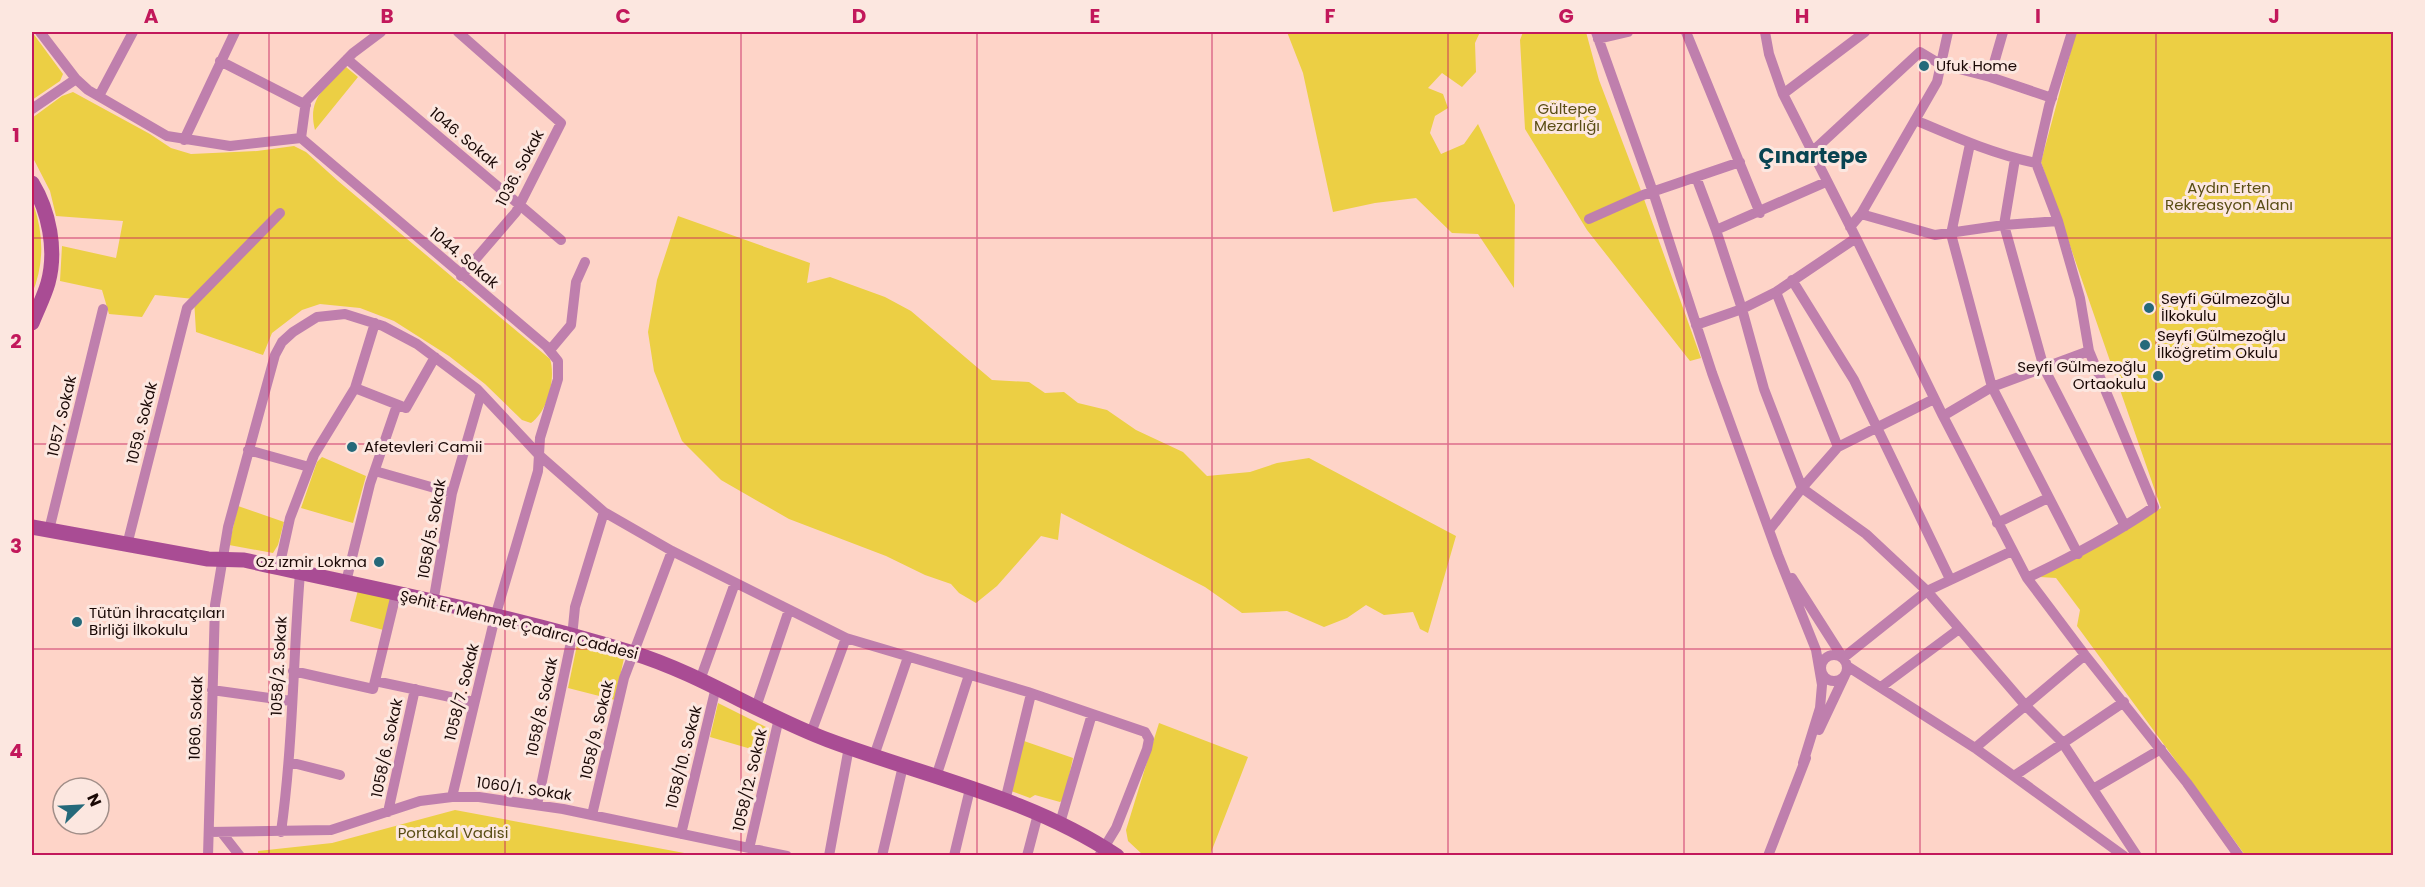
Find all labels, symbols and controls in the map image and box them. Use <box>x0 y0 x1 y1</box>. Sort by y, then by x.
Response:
text: A <box>144 2 159 30</box>
text: B <box>380 2 394 30</box>
text: C <box>615 2 631 30</box>
text: D <box>852 2 866 30</box>
text: E <box>1090 2 1100 30</box>
text: F <box>1325 2 1336 30</box>
text: G <box>1558 2 1574 30</box>
text: H <box>1795 2 1809 30</box>
text: I <box>2035 2 2041 30</box>
text: J <box>2268 2 2280 30</box>
place label: Ufuk Home <box>1936 55 2017 76</box>
marker: Ufuk Home <box>1917 59 1931 73</box>
park label: Gültepe Mezarlığı <box>1534 98 1600 136</box>
street label: 1046. Sokak <box>425 102 504 173</box>
text: 1 <box>12 121 20 149</box>
street label: 1036. Sokak <box>491 126 549 210</box>
district label: Çınartepe <box>1759 141 1867 170</box>
park label: Aydın Erten Rekreasyon Alanı <box>2165 177 2293 215</box>
street label: 1044. Sokak <box>425 222 504 293</box>
place label: Seyfi Gülmezoğlu İlkokulu <box>2161 288 2290 326</box>
marker: Seyfi Gülmezoğlu İlkokulu <box>2142 301 2156 315</box>
place label: Seyfi Gülmezoğlu İlköğretim Okulu <box>2157 325 2286 363</box>
text: 2 <box>10 327 22 355</box>
marker: Seyfi Gülmezoğlu İlköğretim Okulu <box>2138 338 2152 352</box>
place label: Seyfi Gülmezoğlu Ortaokulu <box>2017 356 2146 394</box>
marker: Seyfi Gülmezoğlu Ortaokulu <box>2151 369 2165 383</box>
street label: 1057. Sokak <box>42 373 81 459</box>
street label: 1059. Sokak <box>121 379 162 466</box>
place label: Afetevleri Camii <box>364 436 482 457</box>
marker: Afetevleri Camii <box>345 440 359 454</box>
street label: 1058/5. Sokak <box>412 477 451 580</box>
text: 3 <box>10 532 22 560</box>
place label: Oz ızmir Lokma <box>256 551 367 572</box>
marker: Oz ızmir Lokma <box>372 555 386 569</box>
street label: Şehit Er Mehmet Çadırcı Caddesi <box>398 585 640 664</box>
place label: Tütün İhracatçıları Birliği İlkokulu <box>89 602 225 640</box>
marker: Tütün İhracatçıları Birliği İlkokulu <box>70 615 84 629</box>
street label: 1058/2. Sokak <box>265 615 292 716</box>
street label: 1058/7. Sokak <box>439 641 484 743</box>
street label: 1058/8. Sokak <box>521 655 562 758</box>
street label: 1060. Sokak <box>184 675 207 760</box>
street label: 1058/9. Sokak <box>575 678 618 781</box>
street label: 1058/6. Sokak <box>366 696 407 799</box>
street label: 1058/10. Sokak <box>661 703 707 811</box>
street label: 1058/12. Sokak <box>727 726 772 833</box>
text: 4 <box>9 737 23 765</box>
street label: 1060/1. Sokak <box>475 771 573 806</box>
north arrow <box>51 776 111 836</box>
text: N <box>81 790 107 810</box>
park label: Portakal Vadisi <box>398 822 508 843</box>

